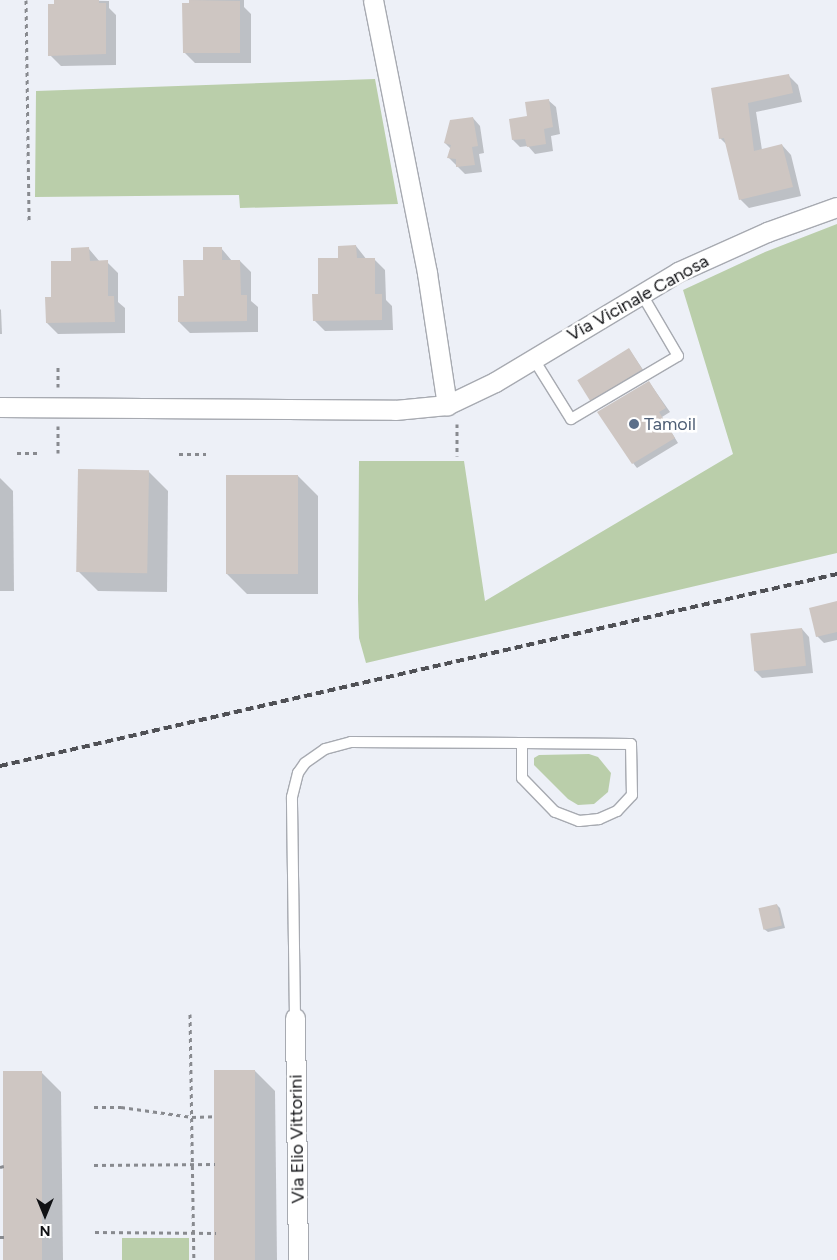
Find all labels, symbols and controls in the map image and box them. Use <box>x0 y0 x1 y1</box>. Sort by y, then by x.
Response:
street label: Via Vicinale Canosa <box>563 250 713 346</box>
place label: Tamoil <box>644 413 696 435</box>
marker: Tamoil <box>628 418 640 430</box>
street label: Via Elio Vittorini <box>285 1074 309 1204</box>
north arrow <box>20 1190 70 1240</box>
text: N <box>40 1222 50 1239</box>

